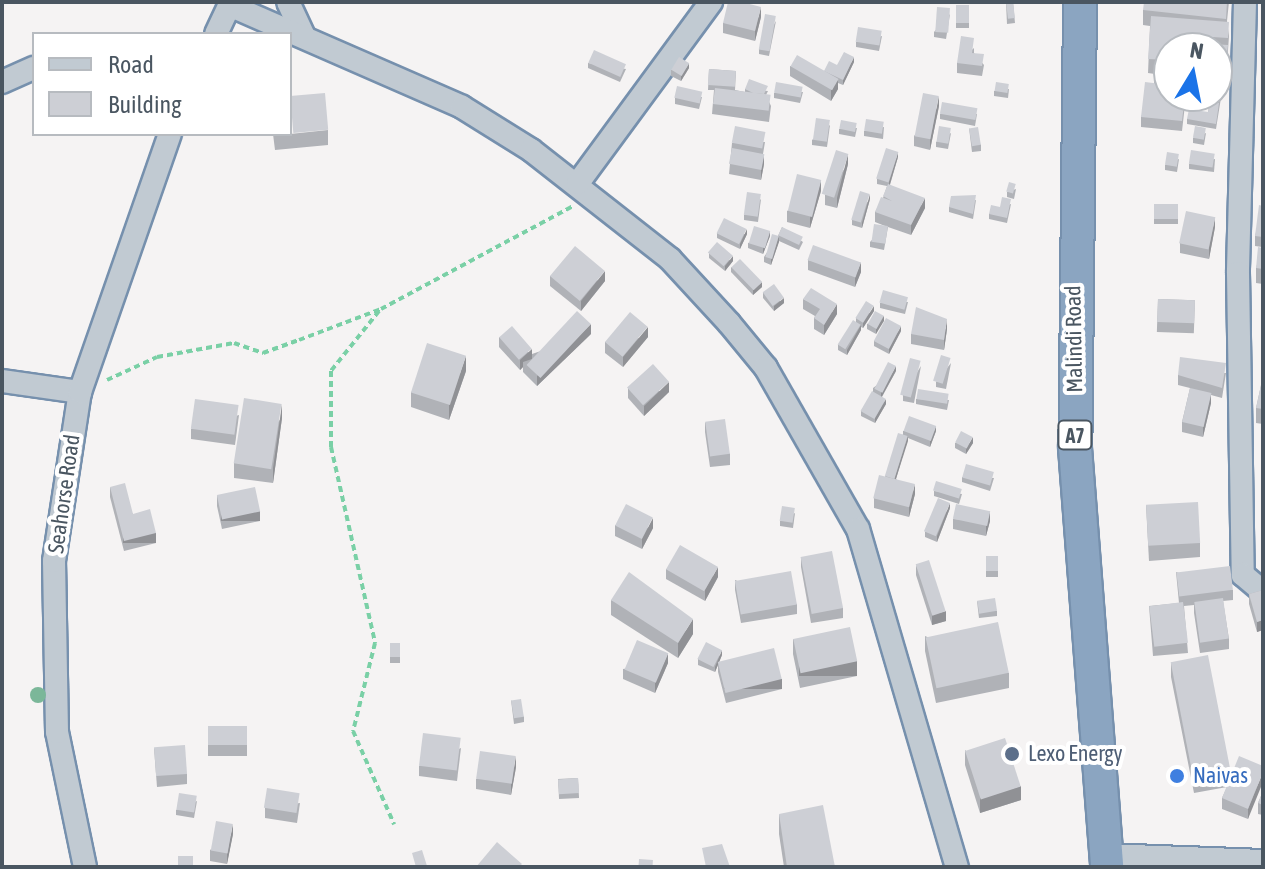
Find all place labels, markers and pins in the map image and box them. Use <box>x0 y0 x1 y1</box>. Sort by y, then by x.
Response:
place label: Lexo Energy <box>1028 741 1123 767</box>
marker: Lexo Energy <box>1003 745 1021 763</box>
place label: Naivas <box>1193 763 1248 789</box>
marker: Naivas <box>1168 767 1186 785</box>

